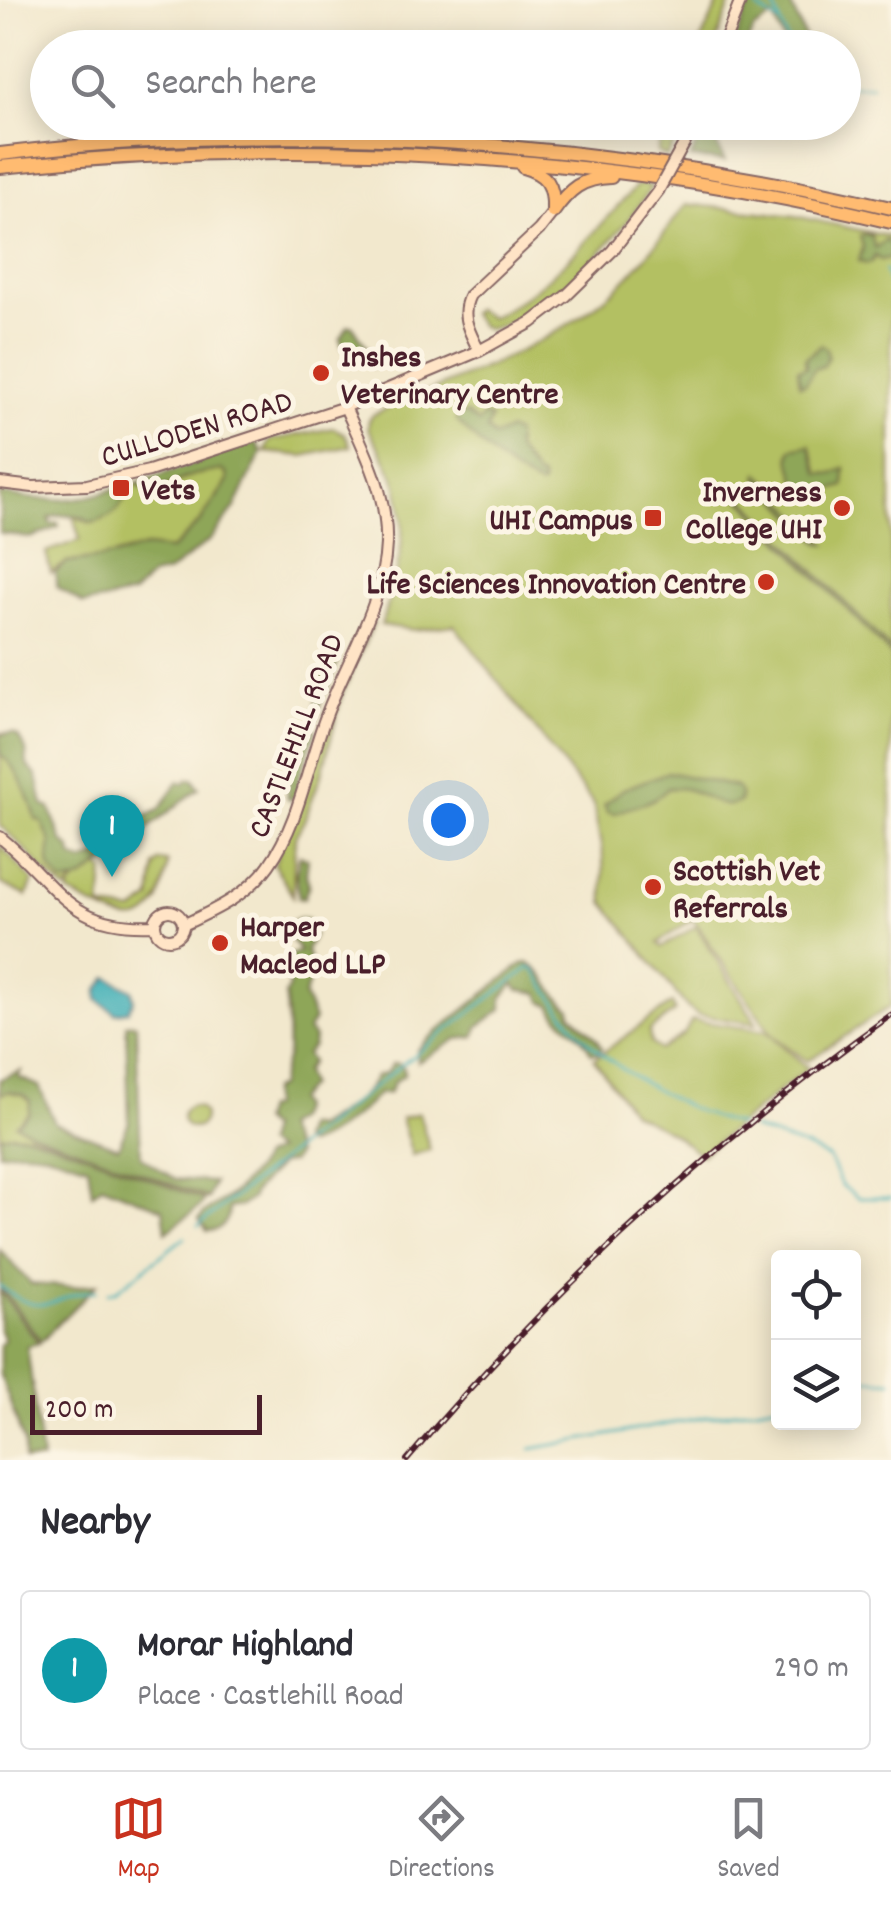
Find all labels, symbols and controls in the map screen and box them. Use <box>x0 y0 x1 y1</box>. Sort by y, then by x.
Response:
search box <box>30 30 861 140</box>
icon: search <box>65 58 120 113</box>
text: Search here <box>145 58 317 113</box>
place label: Inshes Veterinary Centre <box>341 337 558 420</box>
marker: Inshes Veterinary Centre <box>310 362 332 384</box>
street label: CULLODEN ROAD <box>96 381 299 483</box>
place label: Vets <box>141 470 196 516</box>
place label: Inverness College UHI <box>685 472 822 555</box>
marker: Vets <box>110 477 132 499</box>
marker: Inverness College UHI <box>831 497 853 519</box>
place label: UHI Campus <box>489 500 633 546</box>
marker: UHI Campus <box>642 507 664 529</box>
place label: Life Sciences Innovation Centre <box>366 564 746 610</box>
marker: Life Sciences Innovation Centre <box>755 571 777 593</box>
street label: CASTLEHILL ROAD <box>239 628 359 846</box>
pin: 1 <box>80 794 144 877</box>
your location <box>423 795 474 846</box>
place label: Scottish Vet Referrals <box>673 851 821 934</box>
marker: Scottish Vet Referrals <box>642 876 664 898</box>
place label: Harper Macleod LLP <box>240 907 386 990</box>
marker: Harper Macleod LLP <box>209 932 231 954</box>
map controls <box>771 1250 861 1430</box>
button: locate <box>771 1250 861 1340</box>
button: layers <box>771 1340 861 1430</box>
scale bar <box>30 1390 262 1434</box>
text: 200 m <box>45 1392 113 1432</box>
text: Nearby <box>40 1495 150 1555</box>
text: Morar Highland <box>137 1620 354 1675</box>
text: 1 <box>71 1647 78 1693</box>
text: 290 m <box>774 1647 849 1693</box>
text: Place · Castlehill Road <box>137 1675 404 1721</box>
tab: Map <box>111 1791 166 1891</box>
tab: Directions <box>389 1791 495 1891</box>
tab: Saved <box>717 1791 780 1891</box>

